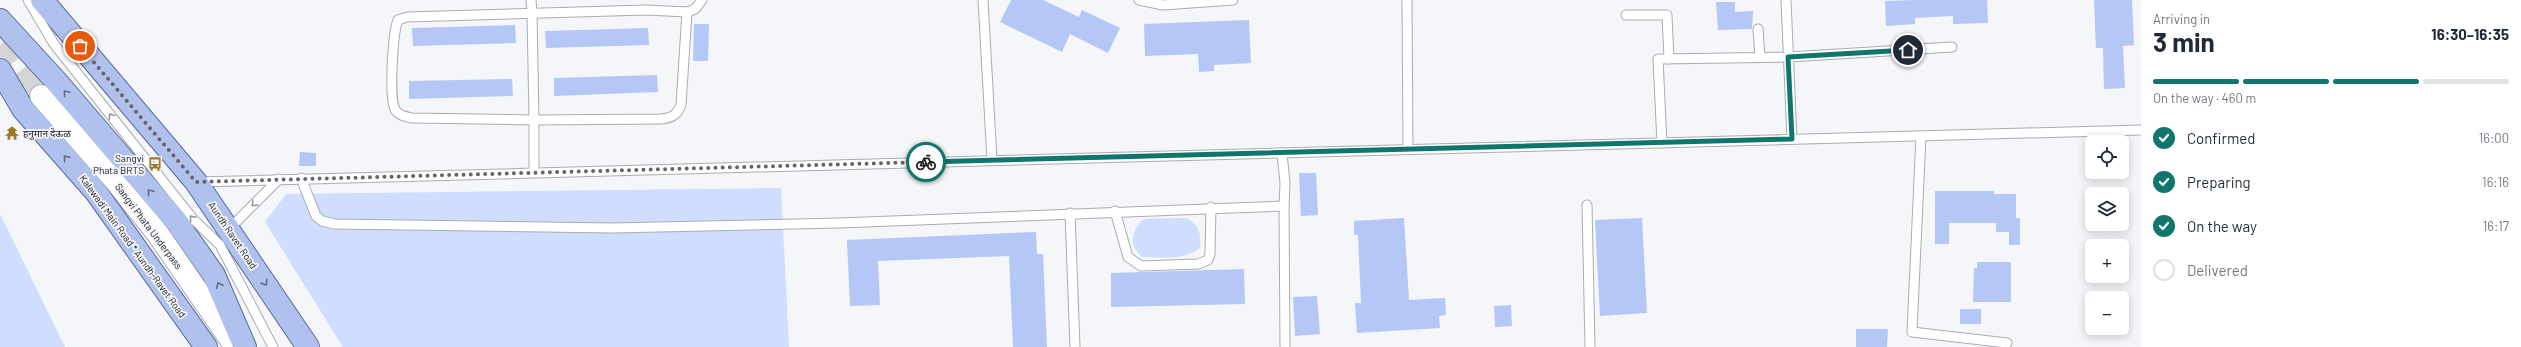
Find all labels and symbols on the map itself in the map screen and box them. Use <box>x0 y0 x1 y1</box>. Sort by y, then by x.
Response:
pin <box>63 29 97 63</box>
pin <box>1891 33 1925 67</box>
one-way arrow <box>64 90 71 97</box>
one-way arrow <box>109 113 116 120</box>
temple icon: हनुमान देऊळ <box>4 125 20 141</box>
place label: हनुमान देऊळ <box>23 127 71 140</box>
courier <box>906 142 946 182</box>
place label: Sangvi Phata BRTS <box>93 152 144 176</box>
one-way arrow <box>64 155 71 163</box>
bus stop icon: Sangvi Phata BRTS <box>147 156 163 172</box>
street label: Kalewadi Main Road * Aundh-Ravet Road <box>77 172 189 320</box>
street label: Sangvi Phata Underpass <box>113 181 185 271</box>
one-way arrow <box>148 189 155 196</box>
street label: Aundh Ravet Road <box>206 199 260 271</box>
one-way arrow <box>251 199 259 207</box>
one-way arrow <box>189 215 196 222</box>
one-way arrow <box>260 279 268 286</box>
one-way arrow <box>215 282 223 289</box>

